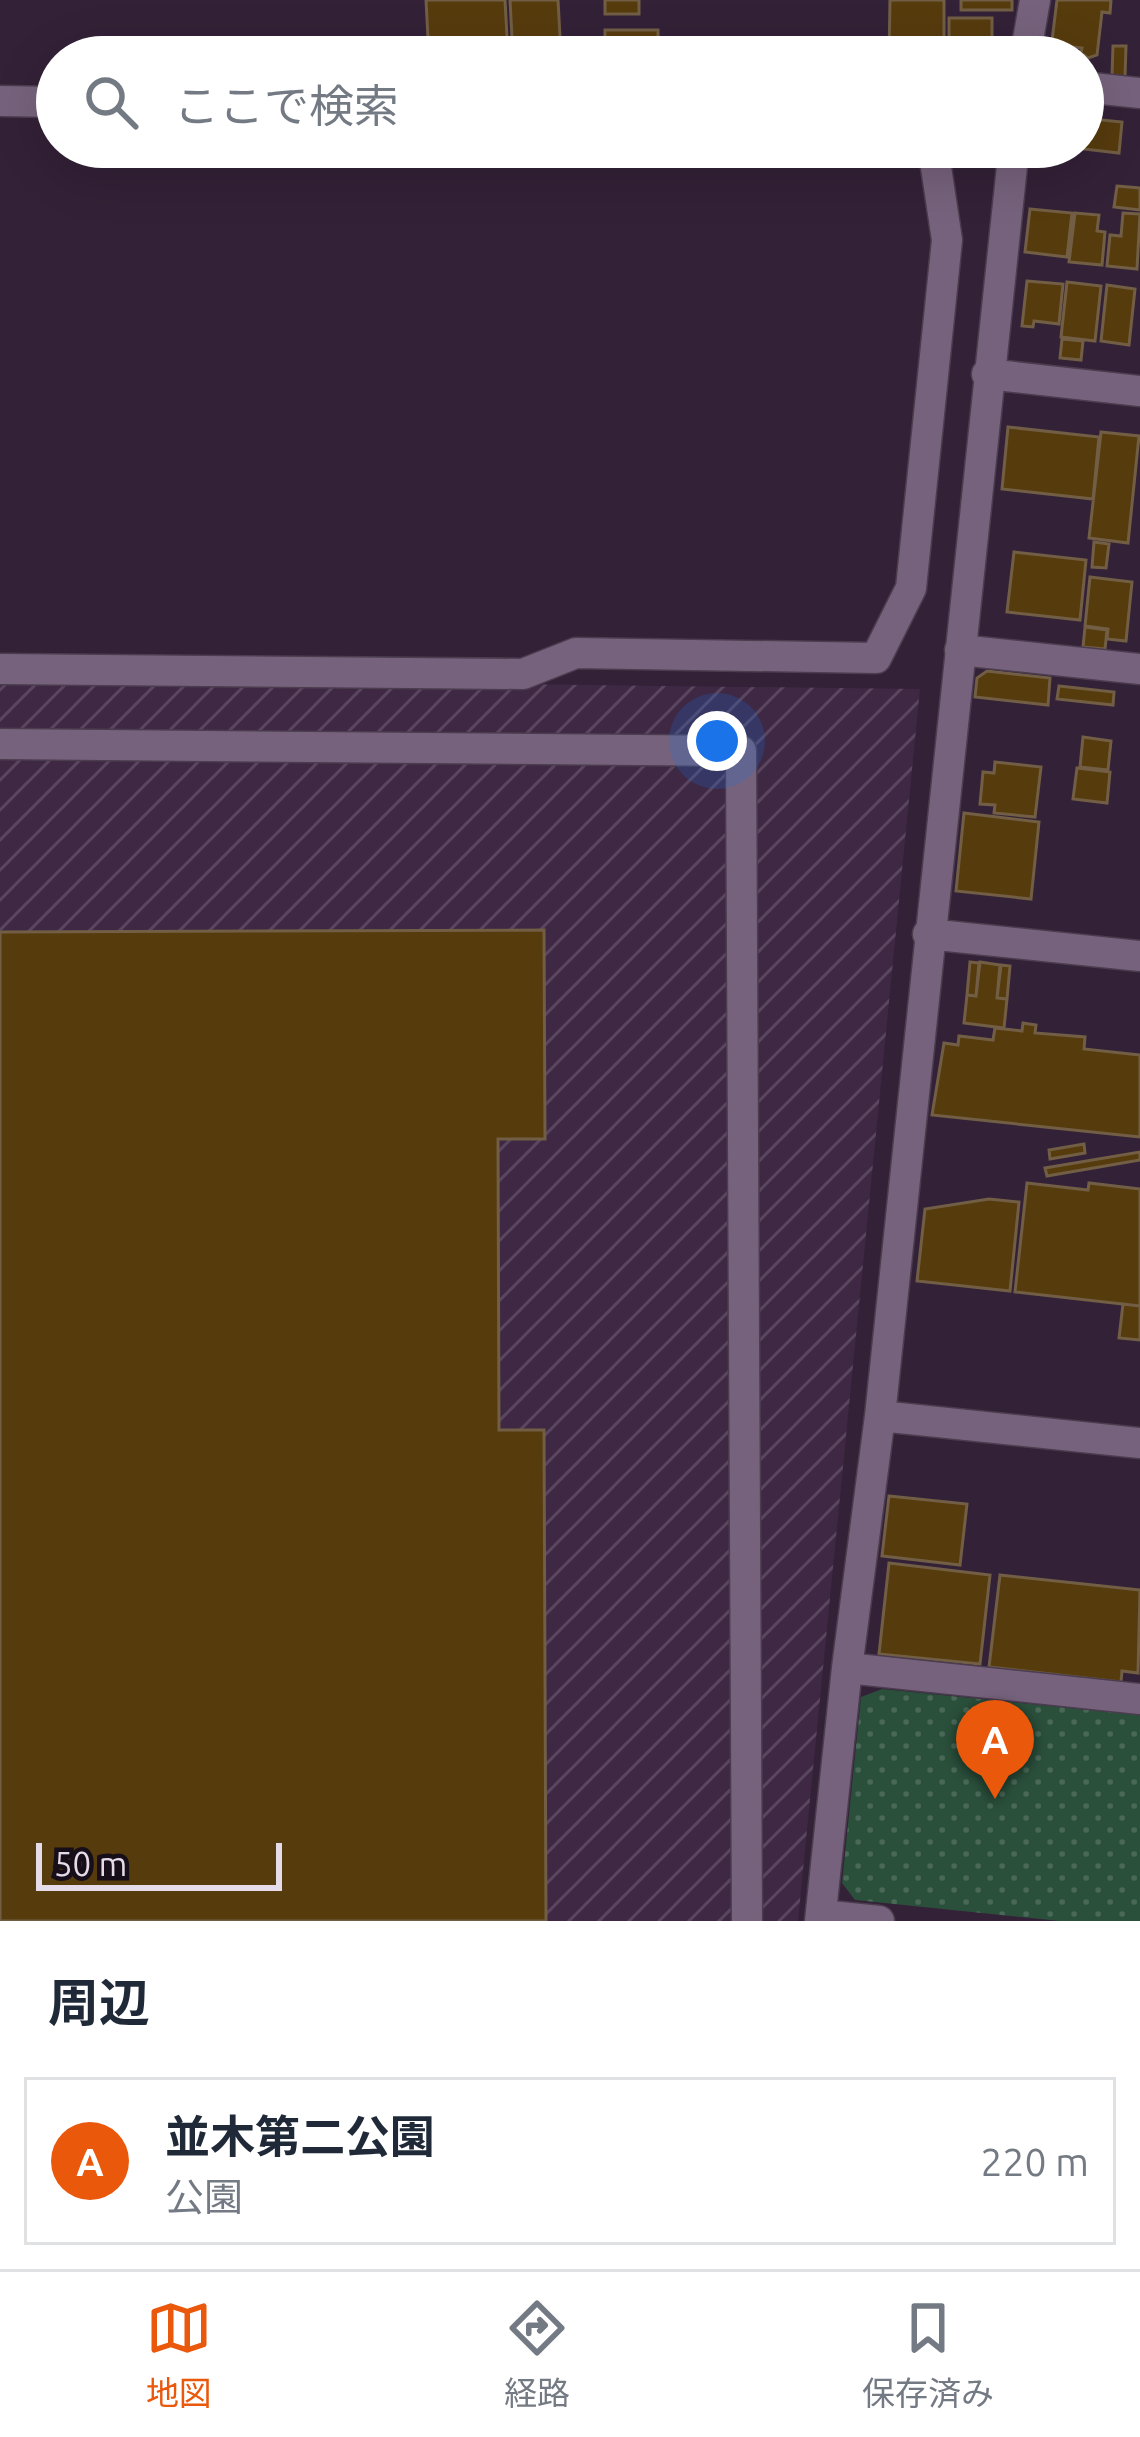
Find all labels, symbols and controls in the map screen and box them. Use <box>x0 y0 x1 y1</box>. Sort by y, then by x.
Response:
search box <box>36 36 1104 168</box>
icon: search <box>78 69 144 135</box>
text: ここで検索 <box>174 80 399 131</box>
your location <box>687 711 747 771</box>
pin: A <box>956 1700 1034 1799</box>
scale bar <box>36 1837 282 1890</box>
text: 50 m <box>54 1845 127 1882</box>
text: 周辺 <box>48 1973 150 2031</box>
text: 並木第二公園 <box>165 2111 435 2162</box>
text: A <box>76 2140 104 2183</box>
text: 220 m <box>980 2140 1089 2183</box>
text: 公園 <box>165 2175 243 2218</box>
tab: 地図 <box>146 2295 212 2415</box>
tab: 経路 <box>504 2295 570 2415</box>
tab: 保存済み <box>862 2295 994 2415</box>

